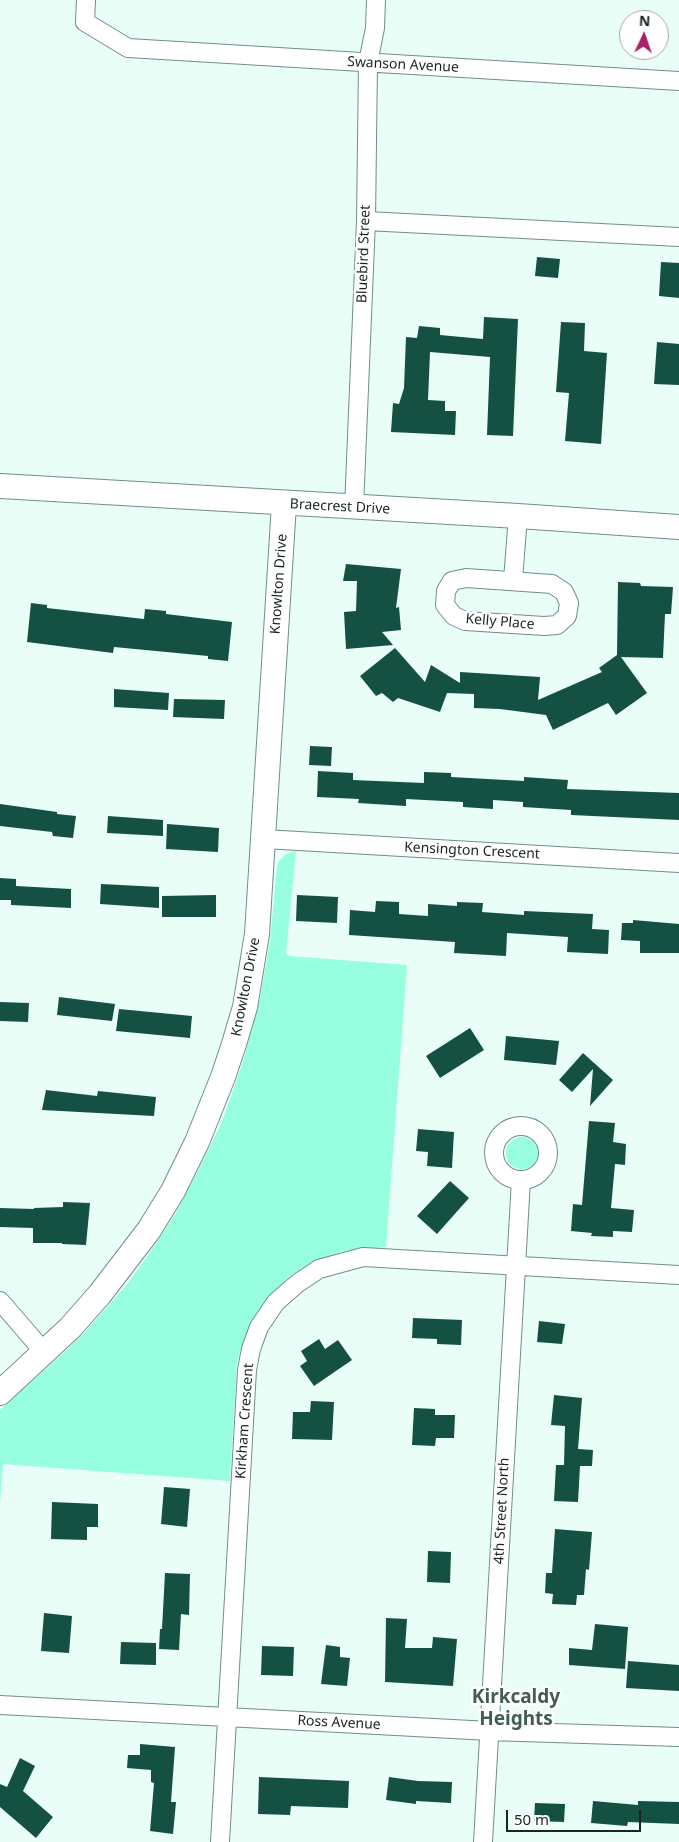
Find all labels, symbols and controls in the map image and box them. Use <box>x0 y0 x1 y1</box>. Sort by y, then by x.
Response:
north arrow <box>619 10 669 60</box>
text: N <box>639 11 651 30</box>
street label: Swanson Avenue <box>347 54 459 76</box>
street label: Bluebird Street <box>354 205 374 303</box>
street label: Braecrest Drive <box>289 496 391 518</box>
street label: Knowlton Drive <box>267 533 291 635</box>
street label: Kelly Place <box>465 611 535 633</box>
street label: Kensington Crescent <box>404 839 540 863</box>
street label: Knowlton Drive <box>228 936 264 1038</box>
street label: Kirkham Crescent <box>233 1363 257 1479</box>
street label: 4th Street North <box>491 1457 513 1565</box>
district label: Kirkcaldy Heights <box>472 1687 560 1731</box>
street label: Ross Avenue <box>297 1712 381 1734</box>
scale bar <box>509 1800 644 1832</box>
text: 50 m <box>514 1809 549 1829</box>

